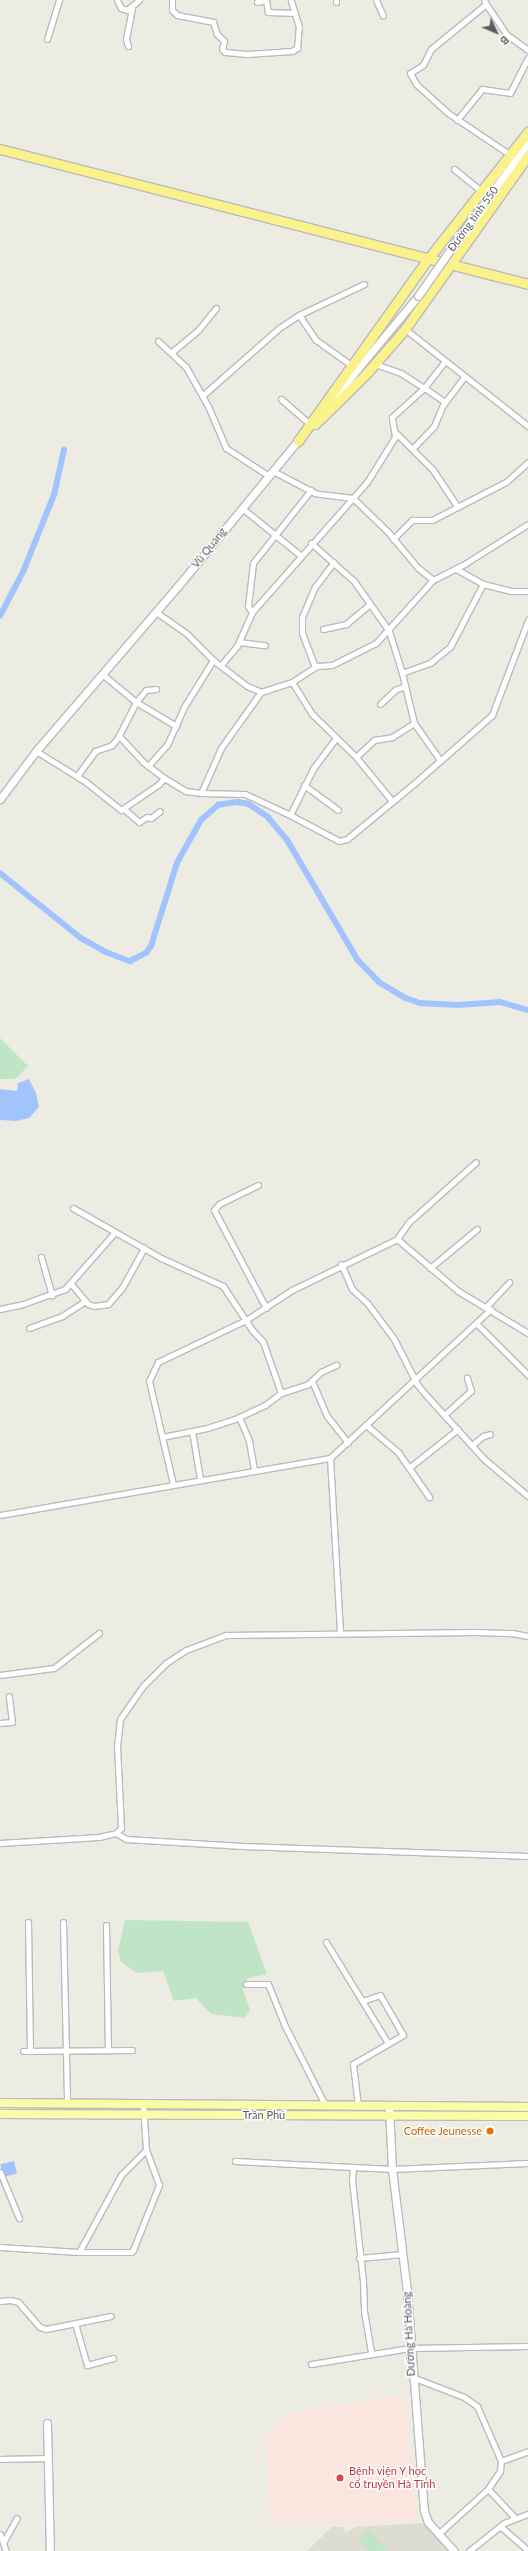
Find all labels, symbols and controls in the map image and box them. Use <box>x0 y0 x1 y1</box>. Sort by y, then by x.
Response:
north arrow <box>476 12 516 52</box>
text: B <box>498 34 512 48</box>
street label: Đường tỉnh 550 <box>445 184 501 254</box>
street label: Vũ Quang <box>189 525 229 571</box>
street label: Trần Phú <box>243 2108 285 2122</box>
place label: Coffee Jeunesse <box>403 2124 482 2138</box>
marker: Coffee Jeunesse <box>485 2126 495 2136</box>
street label: Đường Hà Hoàng <box>400 2291 418 2377</box>
place label: Bệnh viện Y học cổ truyền Hà Tĩnh <box>349 2465 436 2491</box>
marker: Bệnh viện Y học cổ truyền Hà Tĩnh <box>334 2472 346 2484</box>

